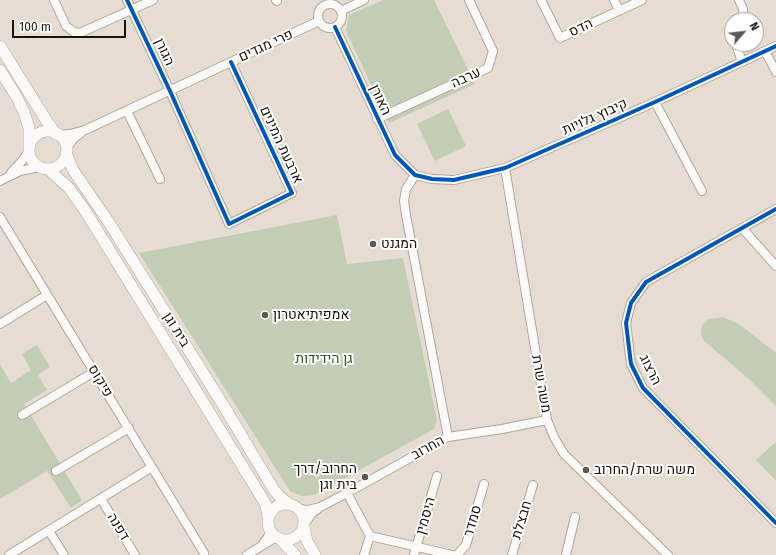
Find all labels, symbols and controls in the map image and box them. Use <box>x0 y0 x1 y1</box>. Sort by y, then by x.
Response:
scale bar <box>14 12 128 38</box>
north arrow <box>724 12 764 52</box>
street label: הדס <box>566 15 596 41</box>
text: 100 m <box>19 20 51 34</box>
text: N <box>747 20 762 33</box>
street label: פרי מגדים <box>236 26 296 66</box>
street label: הגורן <box>150 35 178 69</box>
street label: ערבה <box>449 64 483 92</box>
street label: האורן <box>366 82 394 118</box>
street label: קיבוץ גלויות <box>560 95 630 139</box>
street label: ארבעת המינים <box>256 104 306 186</box>
place label: המגנט <box>381 236 417 252</box>
marker: המגנט <box>368 239 378 249</box>
place label: אמפיתיאטרון <box>273 307 349 323</box>
street label: בית וגן <box>159 310 193 350</box>
marker: אמפיתיאטרון <box>260 310 270 320</box>
park label: גן הידידות <box>295 351 353 367</box>
street label: הרצוג <box>635 352 665 388</box>
street label: משה שרת <box>528 354 554 414</box>
street label: פיקוס <box>84 362 116 400</box>
street label: החרוב <box>409 432 447 464</box>
place label: החרוב/דרך בית וגן <box>294 461 357 494</box>
place label: משה שרת/החרוב <box>594 462 695 478</box>
marker: משה שרת/החרוב <box>581 465 591 475</box>
marker: החרוב/דרך בית וגן <box>360 472 370 482</box>
street label: היסמין <box>413 495 439 537</box>
street label: חבצלת <box>508 499 536 541</box>
street label: סמדר <box>461 503 485 539</box>
street label: דפנה <box>103 510 133 544</box>

